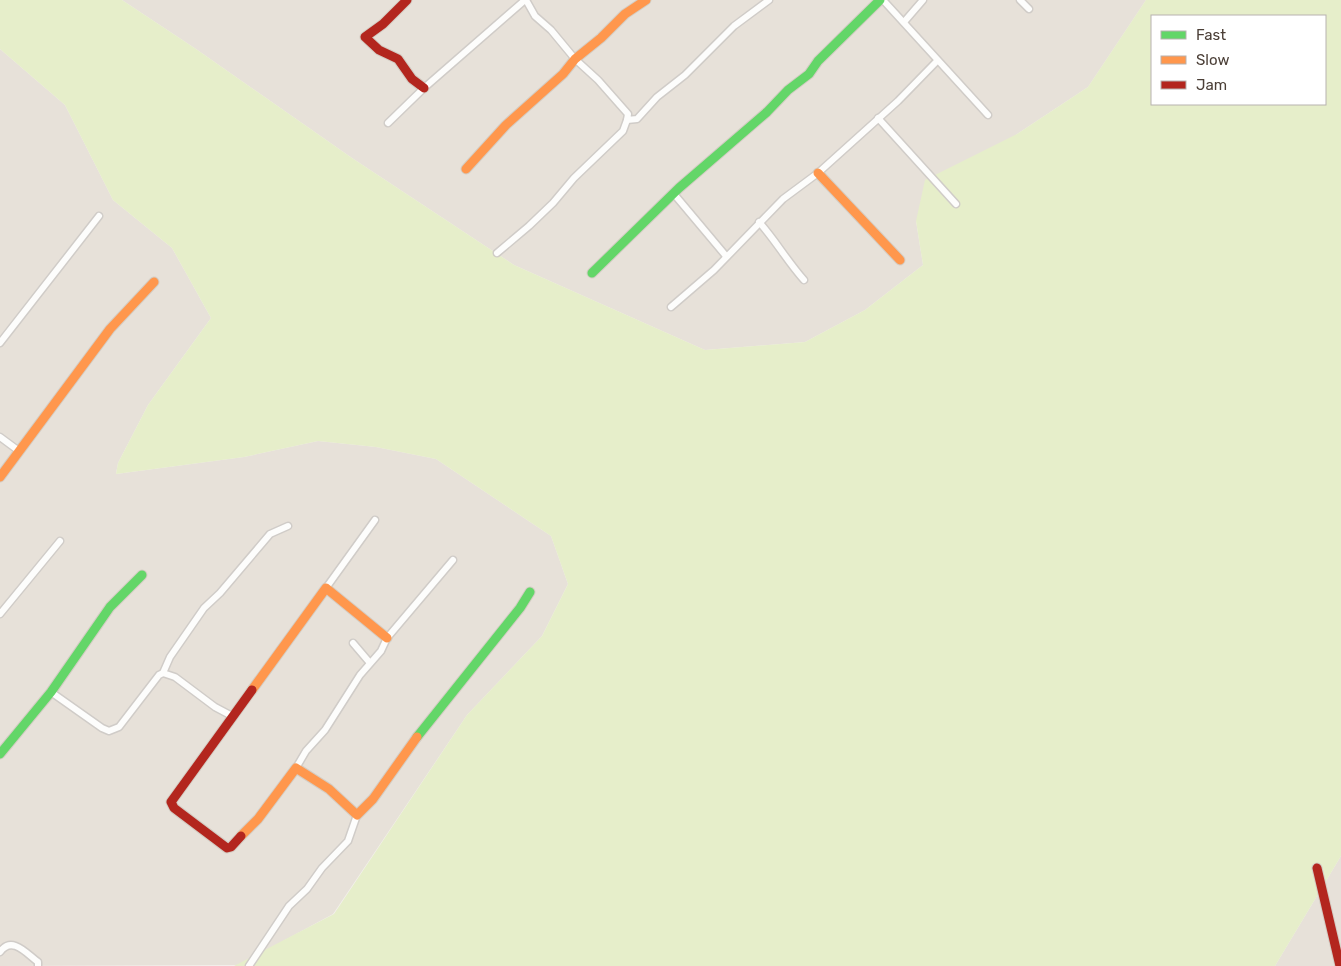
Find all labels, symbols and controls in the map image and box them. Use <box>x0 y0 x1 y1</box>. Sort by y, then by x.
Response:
legend <box>1151 15 1326 105</box>
text: Fast <box>1196 26 1226 44</box>
text: Slow <box>1196 51 1229 69</box>
text: Jam <box>1196 76 1227 94</box>

